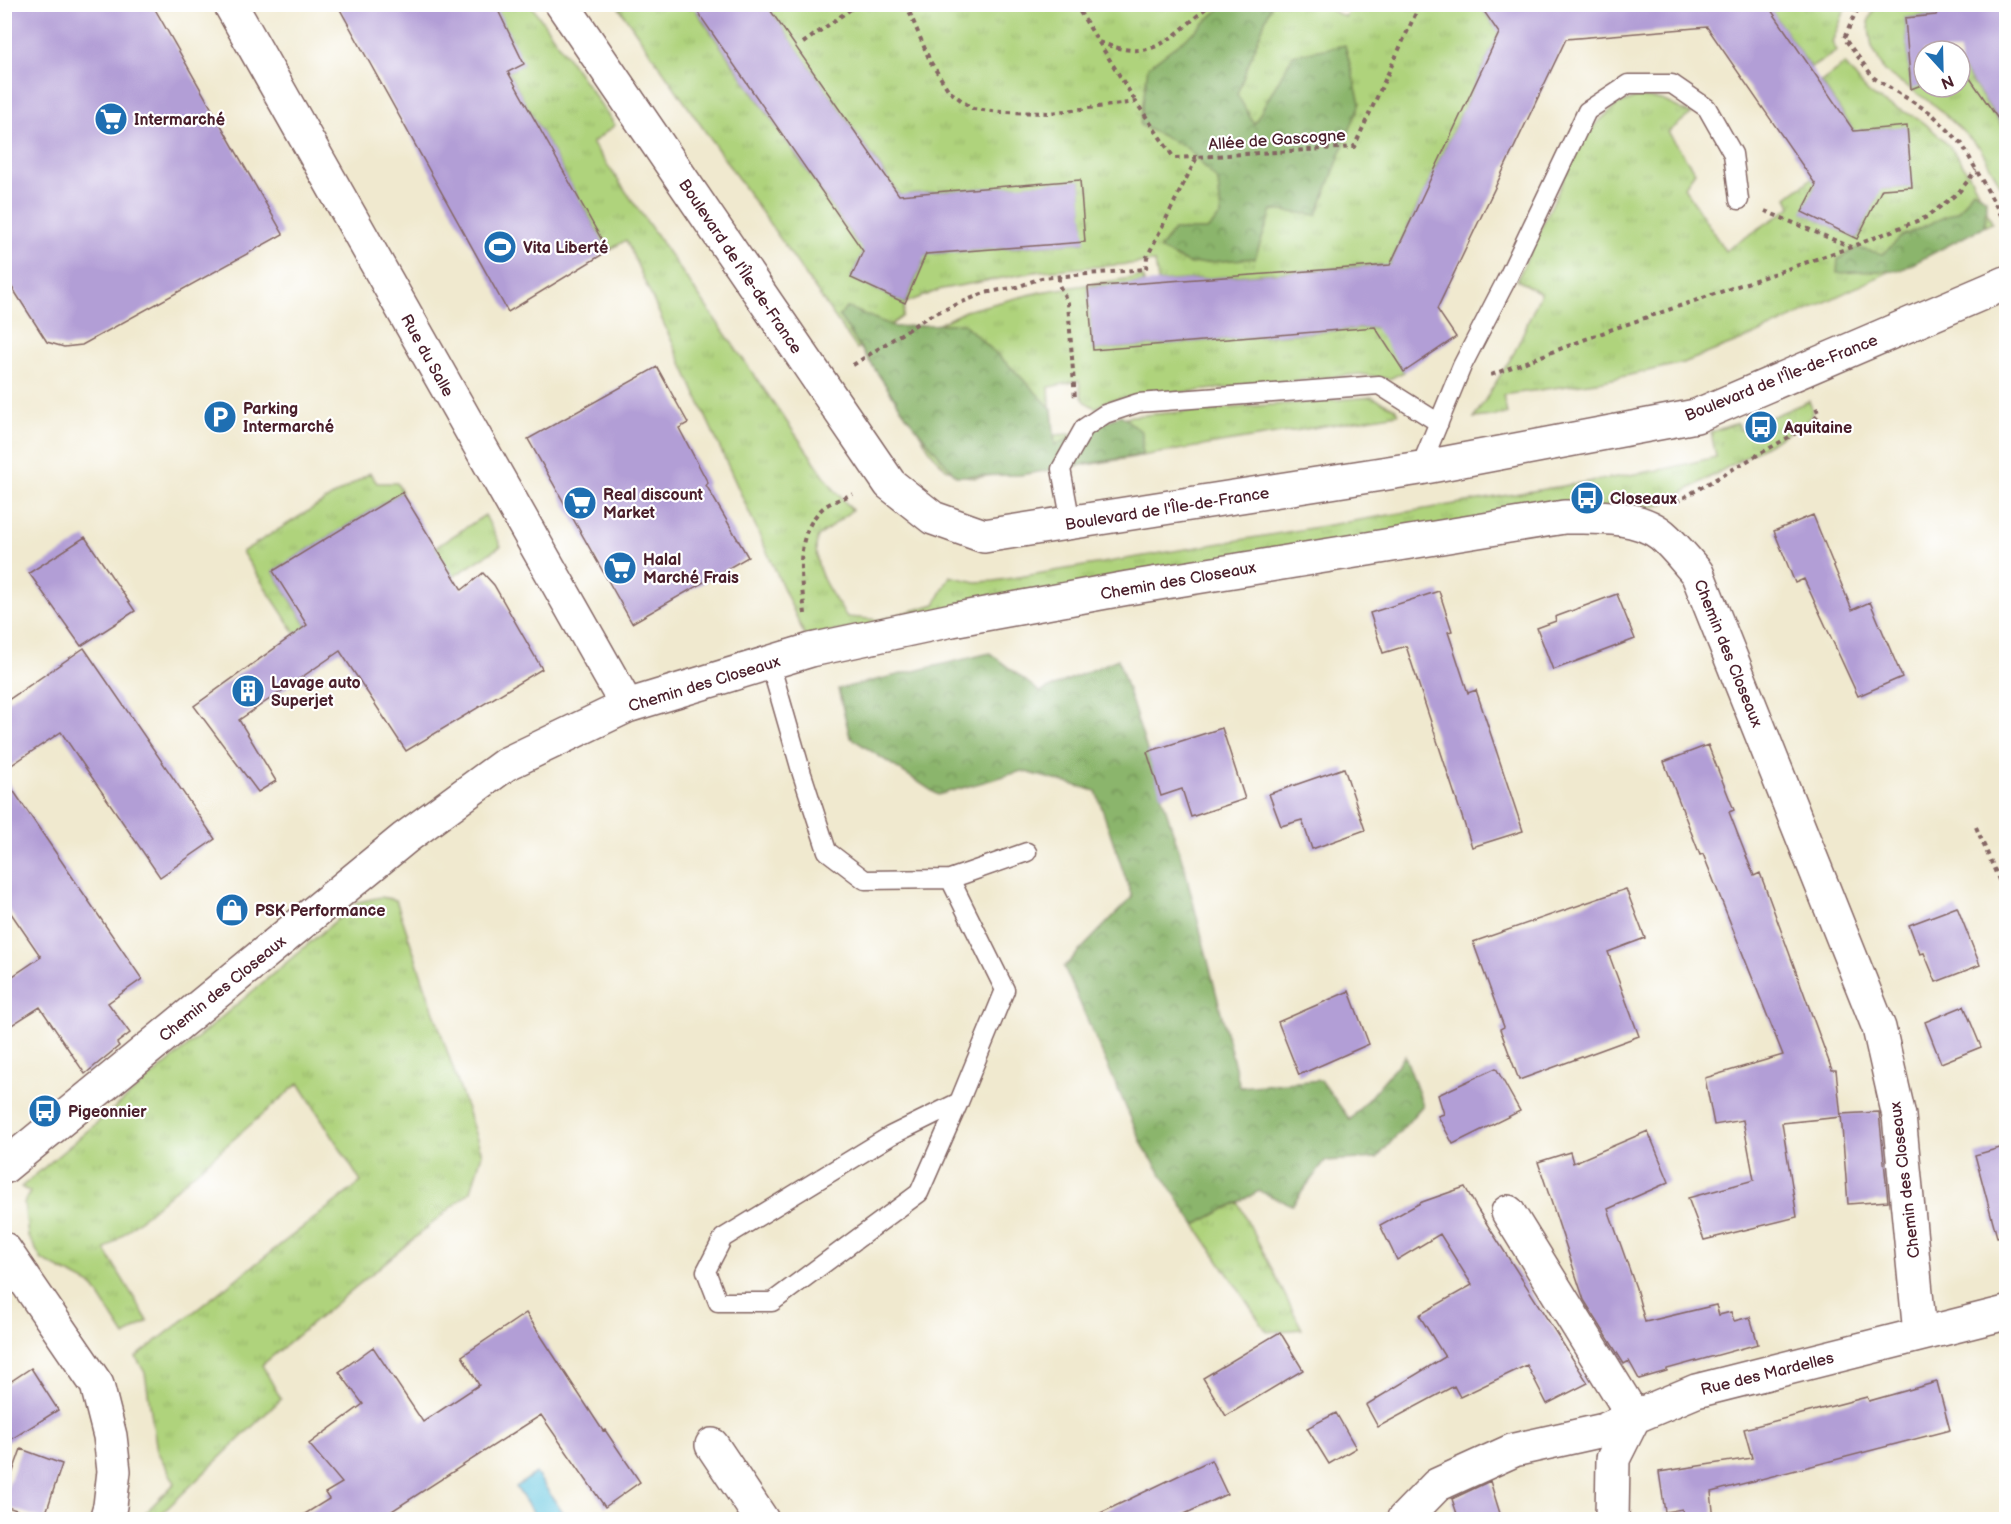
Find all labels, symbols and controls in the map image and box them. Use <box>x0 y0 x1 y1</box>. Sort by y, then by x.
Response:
north arrow <box>1912 39 1972 99</box>
text: N <box>1938 70 1956 93</box>
supermarket icon: Intermarché <box>93 101 129 137</box>
place label: Intermarché <box>134 111 225 130</box>
street label: Allée de Gascogne <box>1208 126 1347 155</box>
street label: Boulevard de l'Île-de-France <box>674 175 807 358</box>
sports icon: Vita Liberté <box>482 229 518 265</box>
place label: Vita Liberté <box>523 239 609 258</box>
street label: Rue du Salle <box>396 311 457 401</box>
street label: Boulevard de l'Île-de-France <box>1682 329 1881 426</box>
parking icon: Parking Intermarché <box>202 399 238 435</box>
place label: Parking Intermarché <box>243 400 334 437</box>
bus stop icon: Aquitaine <box>1743 409 1779 445</box>
place label: Aquitaine <box>1783 419 1852 438</box>
bus stop icon: Closeaux <box>1569 480 1605 516</box>
street label: Boulevard de l'Île-de-France <box>1064 482 1271 535</box>
supermarket icon: Real discount Market <box>562 485 598 521</box>
place label: Real discount Market <box>603 486 704 523</box>
place label: Closeaux <box>1610 490 1677 509</box>
supermarket icon: Halal Marché Frais <box>602 550 638 586</box>
place label: Halal Marché Frais <box>643 551 739 588</box>
street label: Chemin des Closeaux <box>1099 558 1258 605</box>
street label: Chemin des Closeaux <box>1689 577 1766 731</box>
street label: Chemin des Closeaux <box>626 652 783 717</box>
building icon: Lavage auto Superjet <box>230 673 266 709</box>
place label: Lavage auto Superjet <box>271 674 361 711</box>
shop icon: PSK Performance <box>214 892 250 928</box>
place label: PSK Performance <box>255 902 386 921</box>
street label: Chemin des Closeaux <box>156 932 291 1046</box>
bus stop icon: Pigeonnier <box>27 1093 63 1129</box>
street label: Chemin des Closeaux <box>1886 1100 1925 1259</box>
place label: Pigeonnier <box>68 1103 147 1122</box>
street label: Rue des Mardelles <box>1699 1349 1836 1400</box>

